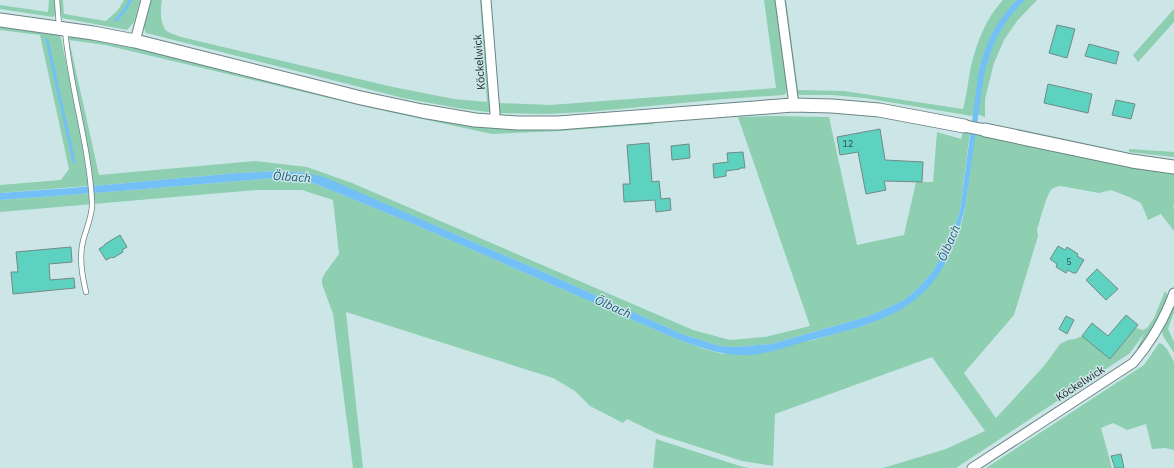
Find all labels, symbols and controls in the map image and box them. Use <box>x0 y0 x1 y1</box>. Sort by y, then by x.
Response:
street label: Köckelwick <box>470 34 488 90</box>
house number: 12 <box>843 138 853 149</box>
water label: Ölbach <box>273 168 312 185</box>
water label: Ölbach <box>934 222 963 263</box>
house number: 5 <box>1066 256 1072 267</box>
water label: Ölbach <box>593 292 634 321</box>
street label: Köckelwick <box>1053 362 1107 404</box>

